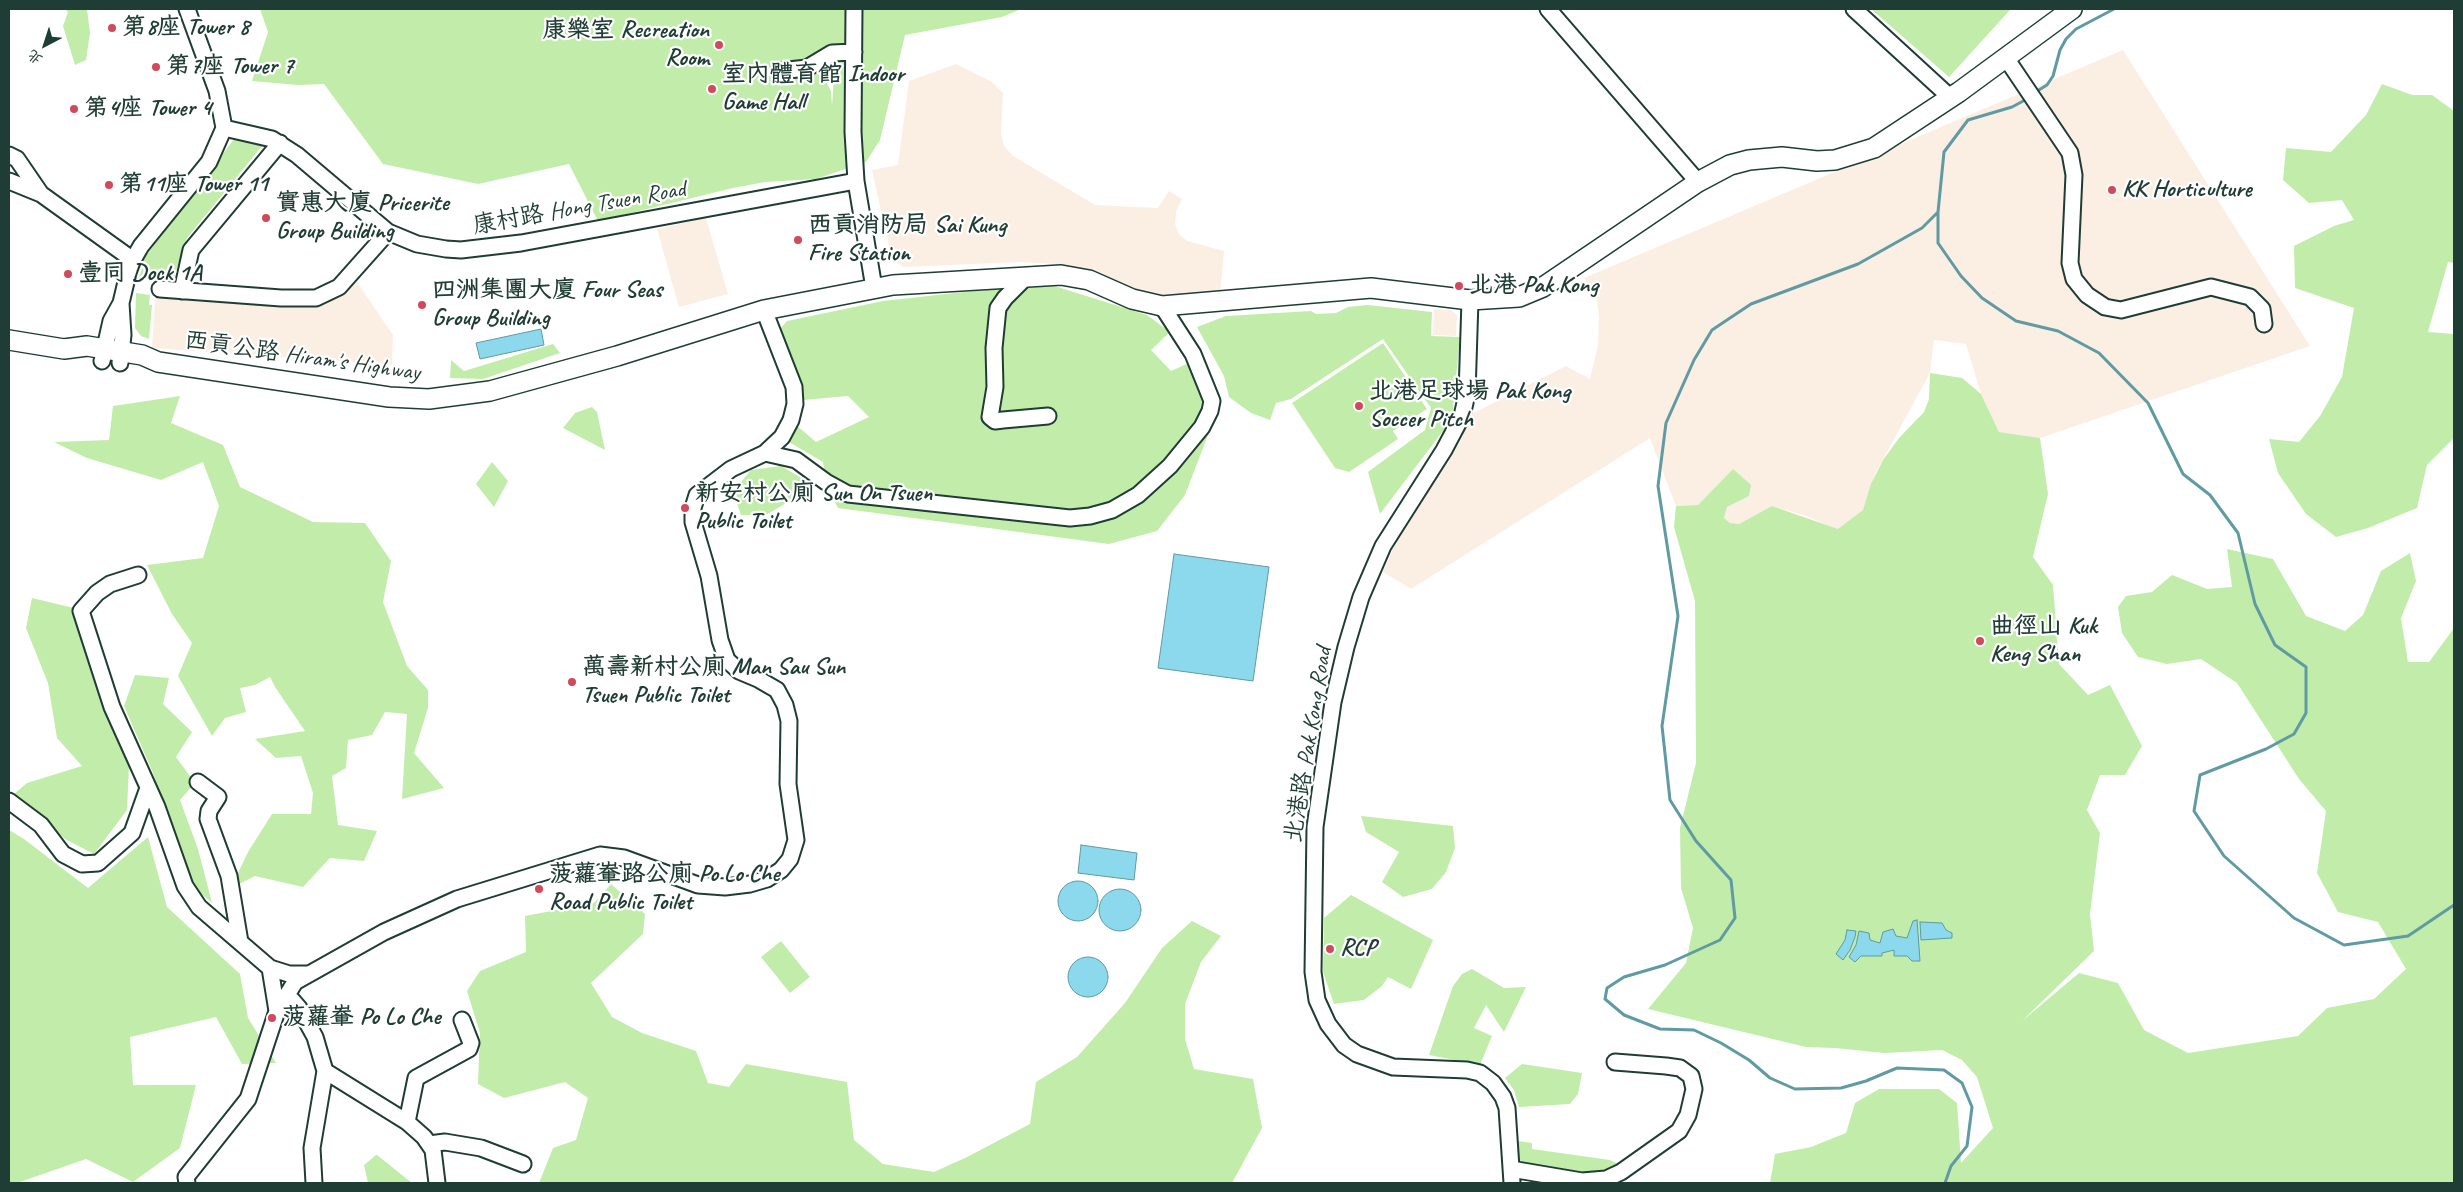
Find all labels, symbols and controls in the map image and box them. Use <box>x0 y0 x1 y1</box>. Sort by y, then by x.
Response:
place label: 第8座 Tower 8 <box>122 14 250 42</box>
place label: 康樂室 Recreation Room <box>543 17 709 73</box>
north arrow <box>20 20 70 70</box>
marker: 第8座 Tower 8 <box>106 22 118 34</box>
marker: 康樂室 Recreation Room <box>713 39 725 51</box>
text: 北 <box>24 46 46 68</box>
place label: 第7座 Tower 7 <box>166 53 293 81</box>
marker: 第7座 Tower 7 <box>150 61 162 73</box>
place label: 室內體育館 Indoor Game Hall <box>722 61 904 117</box>
marker: 室內體育館 Indoor Game Hall <box>706 83 718 95</box>
place label: 第4座 Tower 4 <box>84 95 212 123</box>
marker: 第4座 Tower 4 <box>68 103 80 115</box>
place label: 第11座 Tower 11 <box>119 171 268 199</box>
street label: 康村路 Hong Tsuen Road <box>470 175 688 241</box>
place label: KK Horticulture <box>2122 176 2252 204</box>
marker: 第11座 Tower 11 <box>103 179 115 191</box>
marker: KK Horticulture <box>2106 184 2118 196</box>
place label: 實惠大廈 Pricerite Group Building <box>276 190 448 246</box>
marker: 實惠大廈 Pricerite Group Building <box>260 212 272 224</box>
place label: 西貢消防局 Sai Kung Fire Station <box>808 212 1006 268</box>
marker: 西貢消防局 Sai Kung Fire Station <box>792 234 804 246</box>
place label: 壹同 Dock 1A <box>78 260 201 288</box>
marker: 壹同 Dock 1A <box>62 268 74 280</box>
place label: 北港 Pak Kong <box>1469 272 1598 300</box>
place label: 四洲集團大廈 Four Seas Group Building <box>432 277 662 333</box>
marker: 北港 Pak Kong <box>1453 280 1465 292</box>
marker: 四洲集團大廈 Four Seas Group Building <box>416 299 428 311</box>
street label: 西貢公路 Hiram's Highway <box>182 326 422 388</box>
place label: 北港足球場 Pak Kong Soccer Pitch <box>1369 378 1570 434</box>
marker: 北港足球場 Pak Kong Soccer Pitch <box>1353 400 1365 412</box>
place label: 新安村公廁 Sun On Tsuen Public Toilet <box>695 480 932 536</box>
marker: 新安村公廁 Sun On Tsuen Public Toilet <box>679 502 691 514</box>
place label: 曲徑山 Kuk Keng Shan <box>1990 613 2097 669</box>
marker: 曲徑山 Kuk Keng Shan <box>1974 635 1986 647</box>
street label: 北港路 Pak Kong Road <box>1279 645 1339 845</box>
place label: 萬壽新村公廁 Man Sau Sun Tsuen Public Toilet <box>582 654 845 710</box>
marker: 萬壽新村公廁 Man Sau Sun Tsuen Public Toilet <box>566 676 578 688</box>
place label: 菠蘿輋路公廁 Po Lo Che Road Public Toilet <box>549 861 779 917</box>
marker: 菠蘿輋路公廁 Po Lo Che Road Public Toilet <box>533 883 545 895</box>
place label: RCP <box>1340 935 1376 963</box>
marker: RCP <box>1324 943 1336 955</box>
place label: 菠蘿輋 Po Lo Che <box>282 1004 440 1032</box>
marker: 菠蘿輋 Po Lo Che <box>266 1012 278 1024</box>

